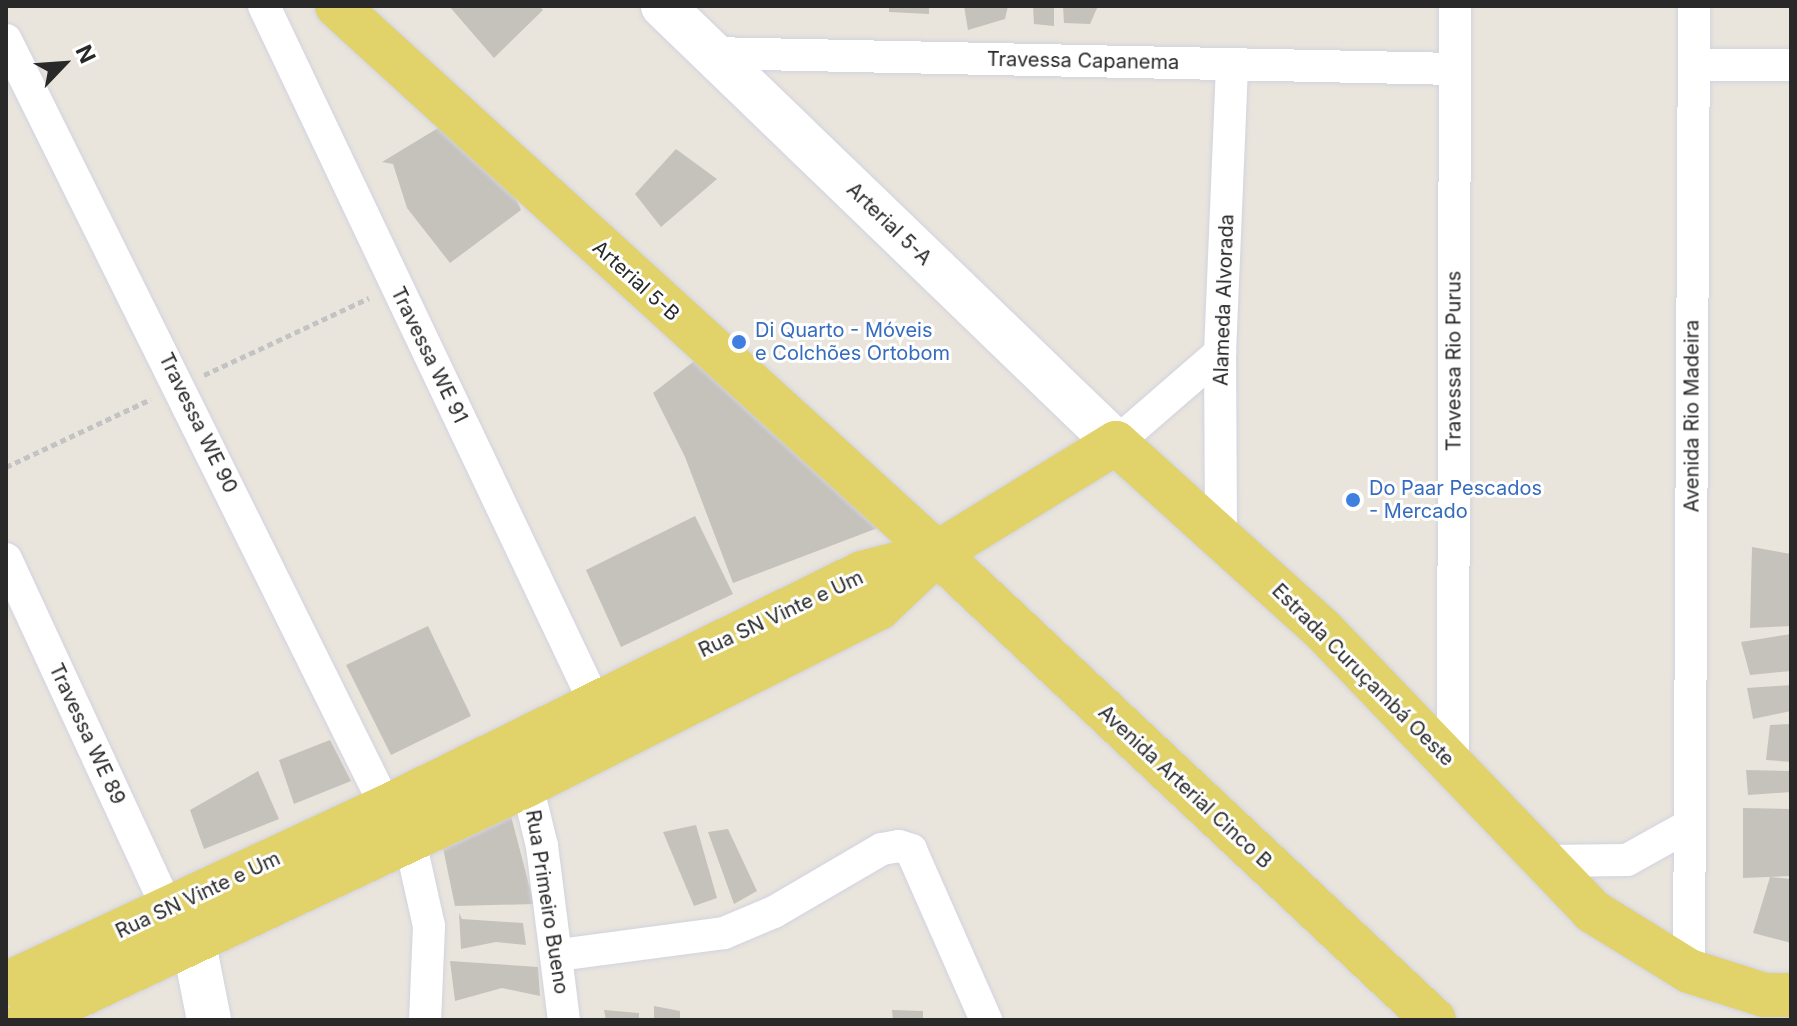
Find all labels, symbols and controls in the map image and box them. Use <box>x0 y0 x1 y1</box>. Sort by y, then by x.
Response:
north arrow <box>24 24 104 104</box>
text: N <box>70 41 101 67</box>
street label: Travessa Capanema <box>987 47 1179 75</box>
street label: Arterial 5-A <box>842 178 936 270</box>
street label: Alameda Alvorada <box>1209 214 1239 386</box>
street label: Arterial 5-B <box>588 236 684 326</box>
street label: Travessa Rio Purus <box>1442 271 1466 451</box>
street label: Travessa WE 91 <box>386 283 472 427</box>
place label: Di Quarto - Móveis e Colchões Ortobom <box>755 318 950 365</box>
street label: Avenida Rio Madeira <box>1680 320 1704 512</box>
marker: Di Quarto - Móveis e Colchões Ortobom <box>730 333 748 351</box>
street label: Travessa WE 90 <box>154 349 242 497</box>
place label: Do Paar Pescados - Mercado <box>1369 476 1542 523</box>
marker: Do Paar Pescados - Mercado <box>1344 491 1362 509</box>
street label: Rua SN Vinte e Um <box>695 565 867 663</box>
street label: Estrada Curuçambá Oeste <box>1267 579 1459 771</box>
street label: Travessa WE 89 <box>44 660 130 808</box>
street label: Avenida Arterial Cinco B <box>1093 700 1277 874</box>
street label: Rua Primeiro Bueno <box>521 808 573 996</box>
street label: Rua SN Vinte e Um <box>112 846 284 944</box>

